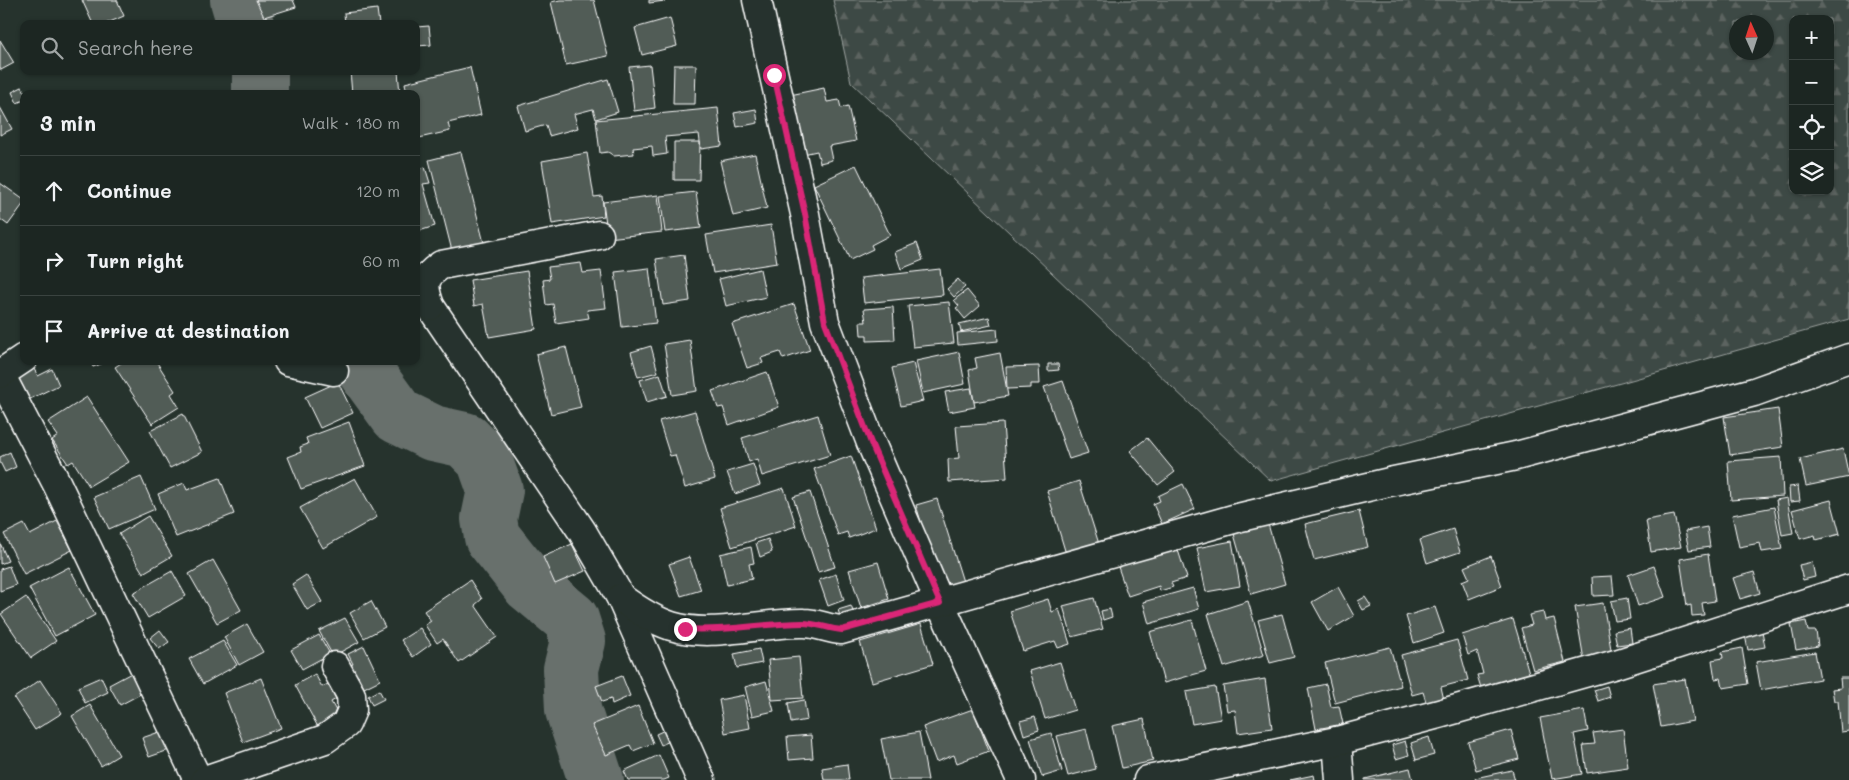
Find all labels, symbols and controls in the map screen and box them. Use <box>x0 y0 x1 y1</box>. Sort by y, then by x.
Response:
north arrow <box>1729 15 1774 60</box>
map controls <box>1789 15 1834 195</box>
button: + <box>1789 15 1834 60</box>
search box <box>20 20 420 75</box>
icon: search <box>38 34 66 62</box>
text: Search here <box>78 35 194 60</box>
button: − <box>1789 60 1834 105</box>
route start <box>763 64 786 87</box>
button: locate <box>1789 105 1834 150</box>
text: 3 min <box>40 109 96 136</box>
text: Walk · 180 m <box>302 112 400 133</box>
button: layers <box>1789 150 1834 195</box>
icon: ahead <box>40 177 68 205</box>
text: Continue <box>87 178 172 203</box>
text: 120 m <box>356 180 400 201</box>
icon: right <box>40 247 68 275</box>
text: Turn right <box>87 248 184 273</box>
text: 60 m <box>363 250 400 271</box>
icon: arrive <box>40 317 68 345</box>
text: Arrive at destination <box>87 318 290 343</box>
route end <box>674 618 697 641</box>

